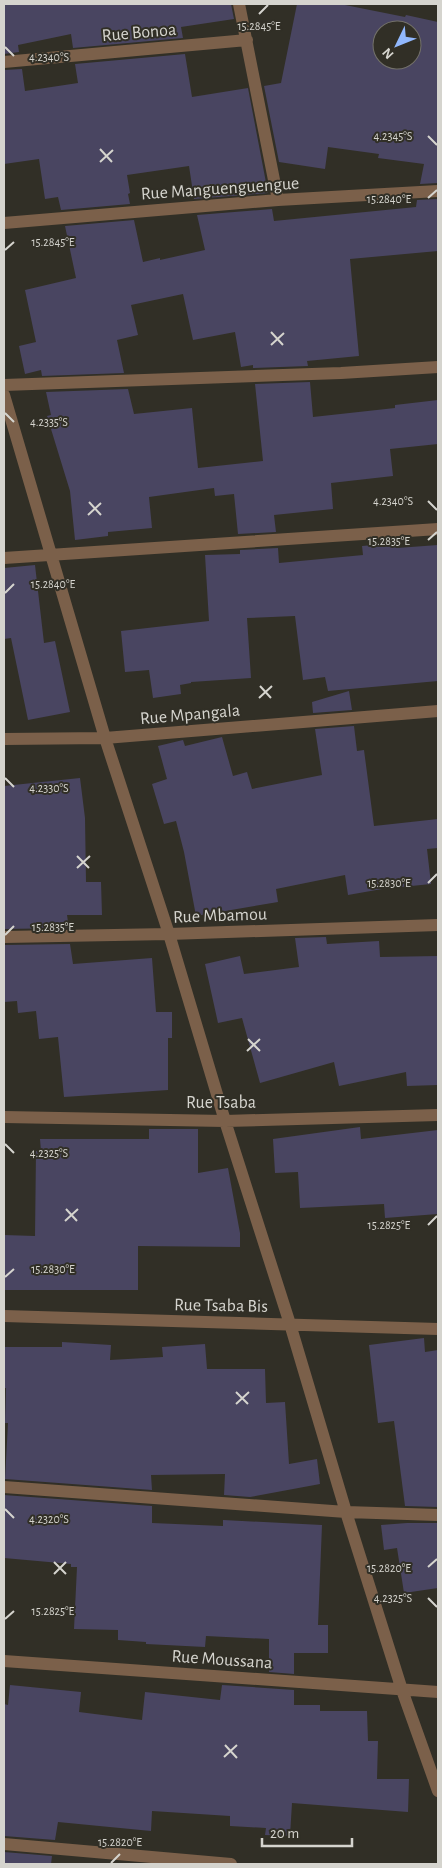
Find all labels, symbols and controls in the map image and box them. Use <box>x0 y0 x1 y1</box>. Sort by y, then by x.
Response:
text: 15.2845°E <box>237 20 281 32</box>
north arrow <box>372 20 422 70</box>
street label: Rue Bonoa <box>101 21 177 45</box>
text: N <box>380 45 397 62</box>
text: 4.2340°S <box>29 51 69 63</box>
text: 4.2345°S <box>374 130 413 142</box>
street label: Rue Manguenguengue <box>140 174 300 204</box>
text: 15.2840°E <box>367 193 411 205</box>
text: 15.2845°E <box>31 236 75 248</box>
text: 4.2335°S <box>30 416 68 428</box>
text: 4.2340°S <box>373 495 413 507</box>
text: 15.2835°E <box>368 535 410 547</box>
text: 15.2840°E <box>31 578 75 590</box>
street label: Rue Mpangala <box>139 702 241 728</box>
text: 4.2330°S <box>29 782 69 794</box>
text: 15.2830°E <box>367 877 411 889</box>
street label: Rue Mbamou <box>173 905 267 927</box>
text: 15.2835°E <box>32 921 74 933</box>
street label: Rue Tsaba <box>186 1094 256 1112</box>
text: 4.2325°S <box>30 1147 69 1159</box>
text: 15.2825°E <box>368 1219 411 1231</box>
text: 15.2830°E <box>31 1263 75 1275</box>
street label: Rue Tsaba Bis <box>174 1296 268 1316</box>
text: 4.2320°S <box>29 1513 69 1525</box>
text: 15.2820°E <box>367 1562 411 1574</box>
text: 4.2325°S <box>374 1592 413 1604</box>
text: 15.2825°E <box>32 1605 75 1617</box>
street label: Rue Moussana <box>171 1647 273 1672</box>
scale bar <box>262 1816 352 1848</box>
text: 20 m <box>270 1826 299 1841</box>
text: 15.2820°E <box>98 1836 142 1848</box>

